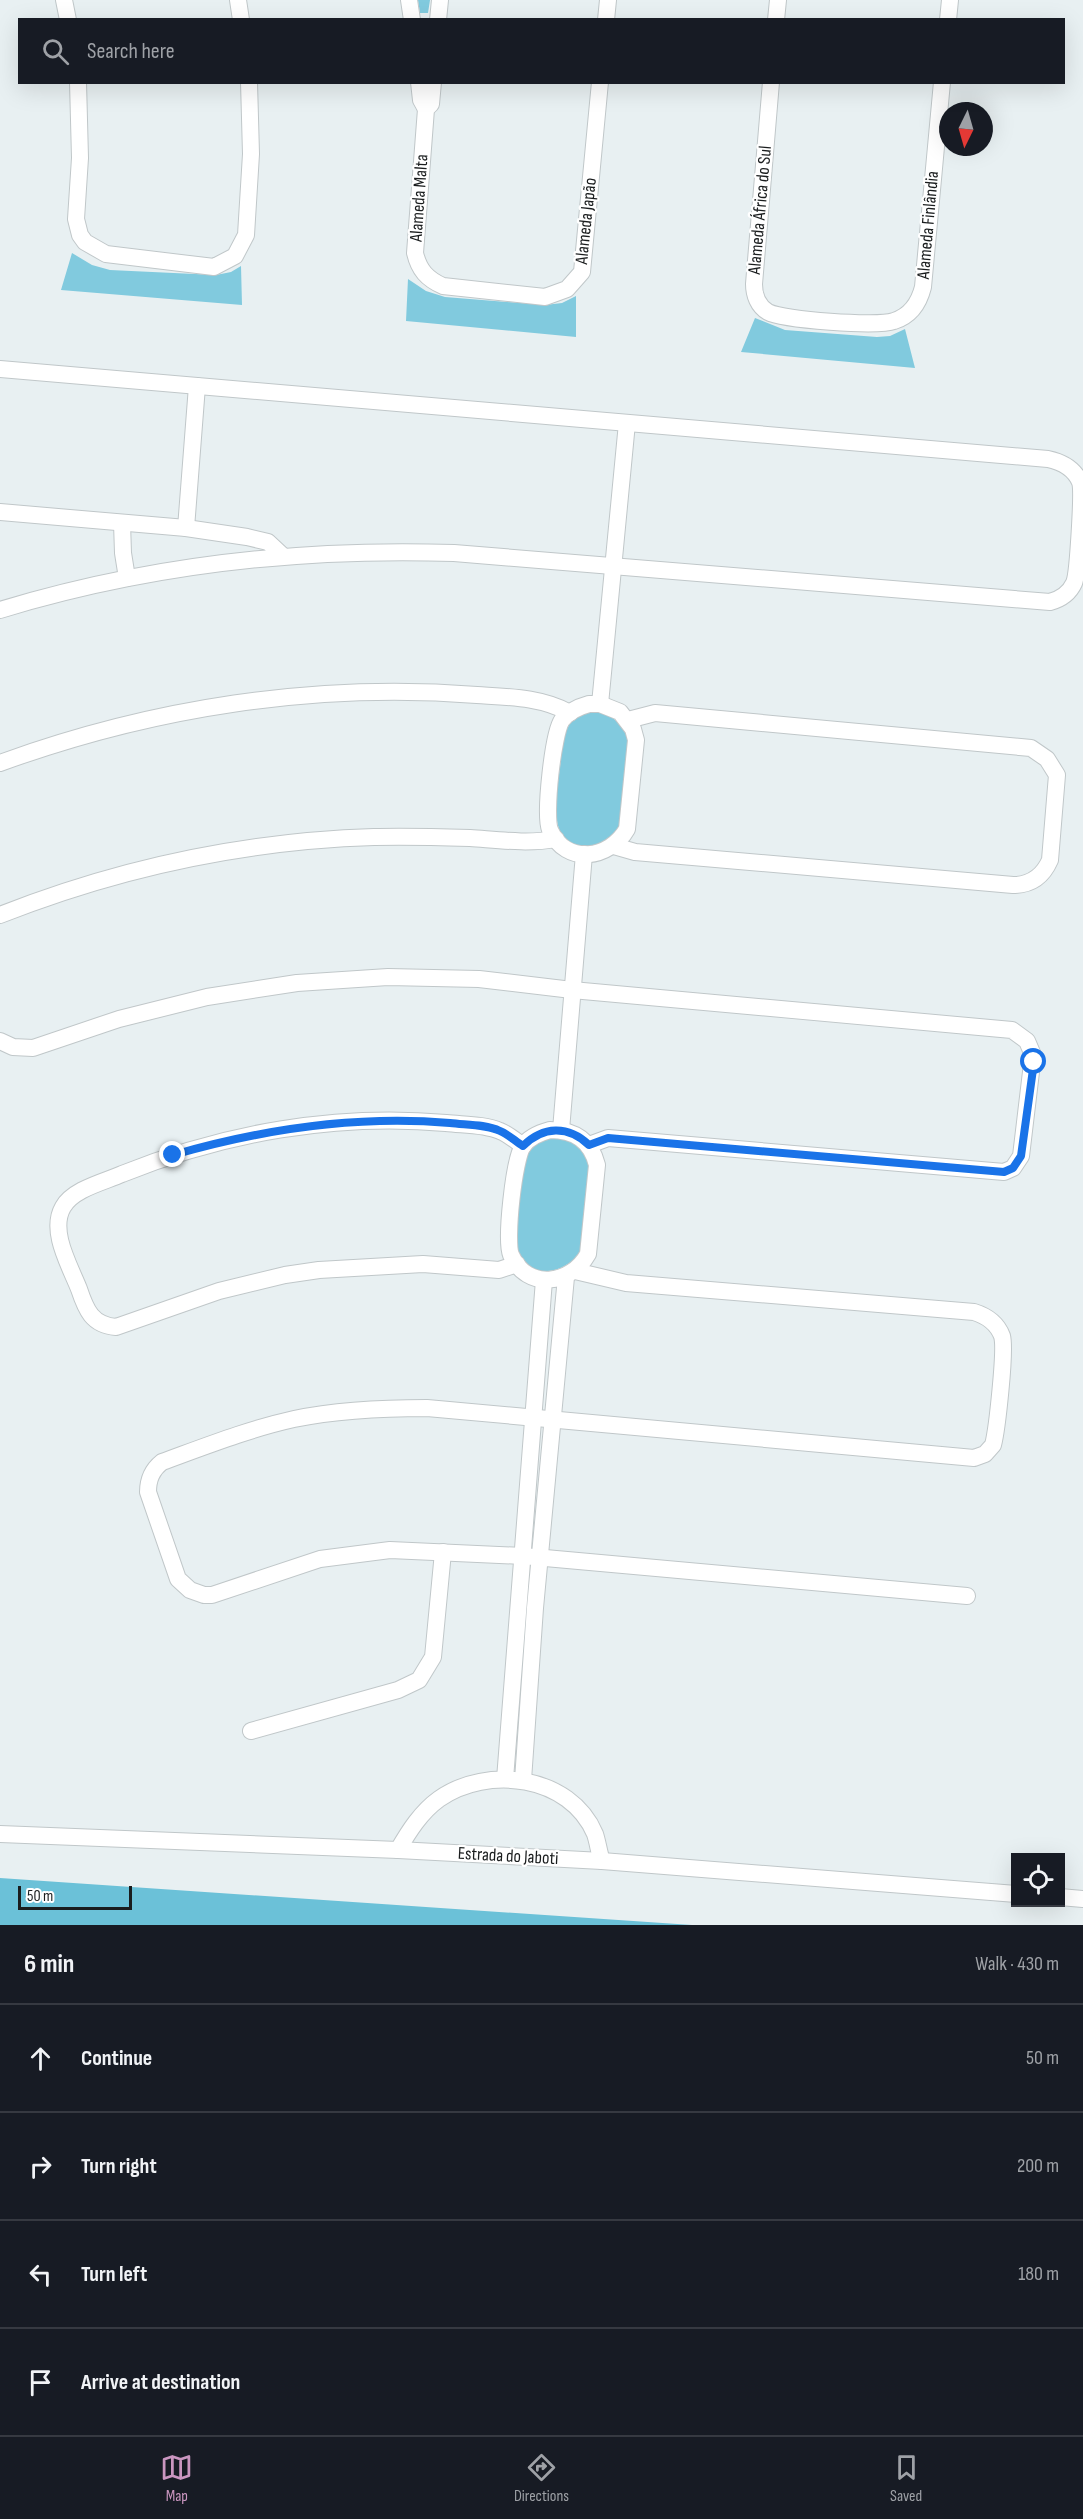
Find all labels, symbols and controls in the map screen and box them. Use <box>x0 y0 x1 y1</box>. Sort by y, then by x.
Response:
search box <box>18 18 1065 84</box>
icon: search <box>39 35 72 68</box>
text: Search here <box>87 38 174 65</box>
north arrow <box>939 102 993 156</box>
street label: Alameda África do Sul <box>744 145 776 276</box>
street label: Alameda Malta <box>405 154 433 243</box>
street label: Alameda Finlândia <box>913 170 943 281</box>
street label: Alameda Japão <box>571 177 601 266</box>
route start <box>1020 1048 1046 1074</box>
route end <box>159 1141 185 1167</box>
street label: Estrada do Jaboti <box>457 1843 559 1869</box>
map controls <box>1011 1853 1065 1907</box>
button: locate <box>1011 1853 1065 1907</box>
scale bar <box>18 1883 132 1910</box>
text: 50 m <box>27 1887 53 1906</box>
text: 6 min <box>24 1949 74 1980</box>
text: Walk · 430 m <box>975 1952 1059 1976</box>
icon: ahead <box>24 2042 57 2075</box>
text: Continue <box>81 2045 152 2072</box>
text: 50 m <box>1026 2046 1059 2070</box>
icon: right <box>24 2150 57 2183</box>
text: Turn right <box>81 2153 157 2180</box>
text: 200 m <box>1017 2154 1059 2178</box>
icon: left <box>24 2258 57 2291</box>
text: Turn left <box>81 2261 147 2288</box>
text: 180 m <box>1018 2262 1059 2286</box>
icon: arrive <box>24 2366 57 2399</box>
text: Arrive at destination <box>81 2369 240 2396</box>
tab: Map <box>160 2451 193 2506</box>
tab: Directions <box>514 2451 569 2506</box>
tab: Saved <box>890 2451 923 2506</box>

